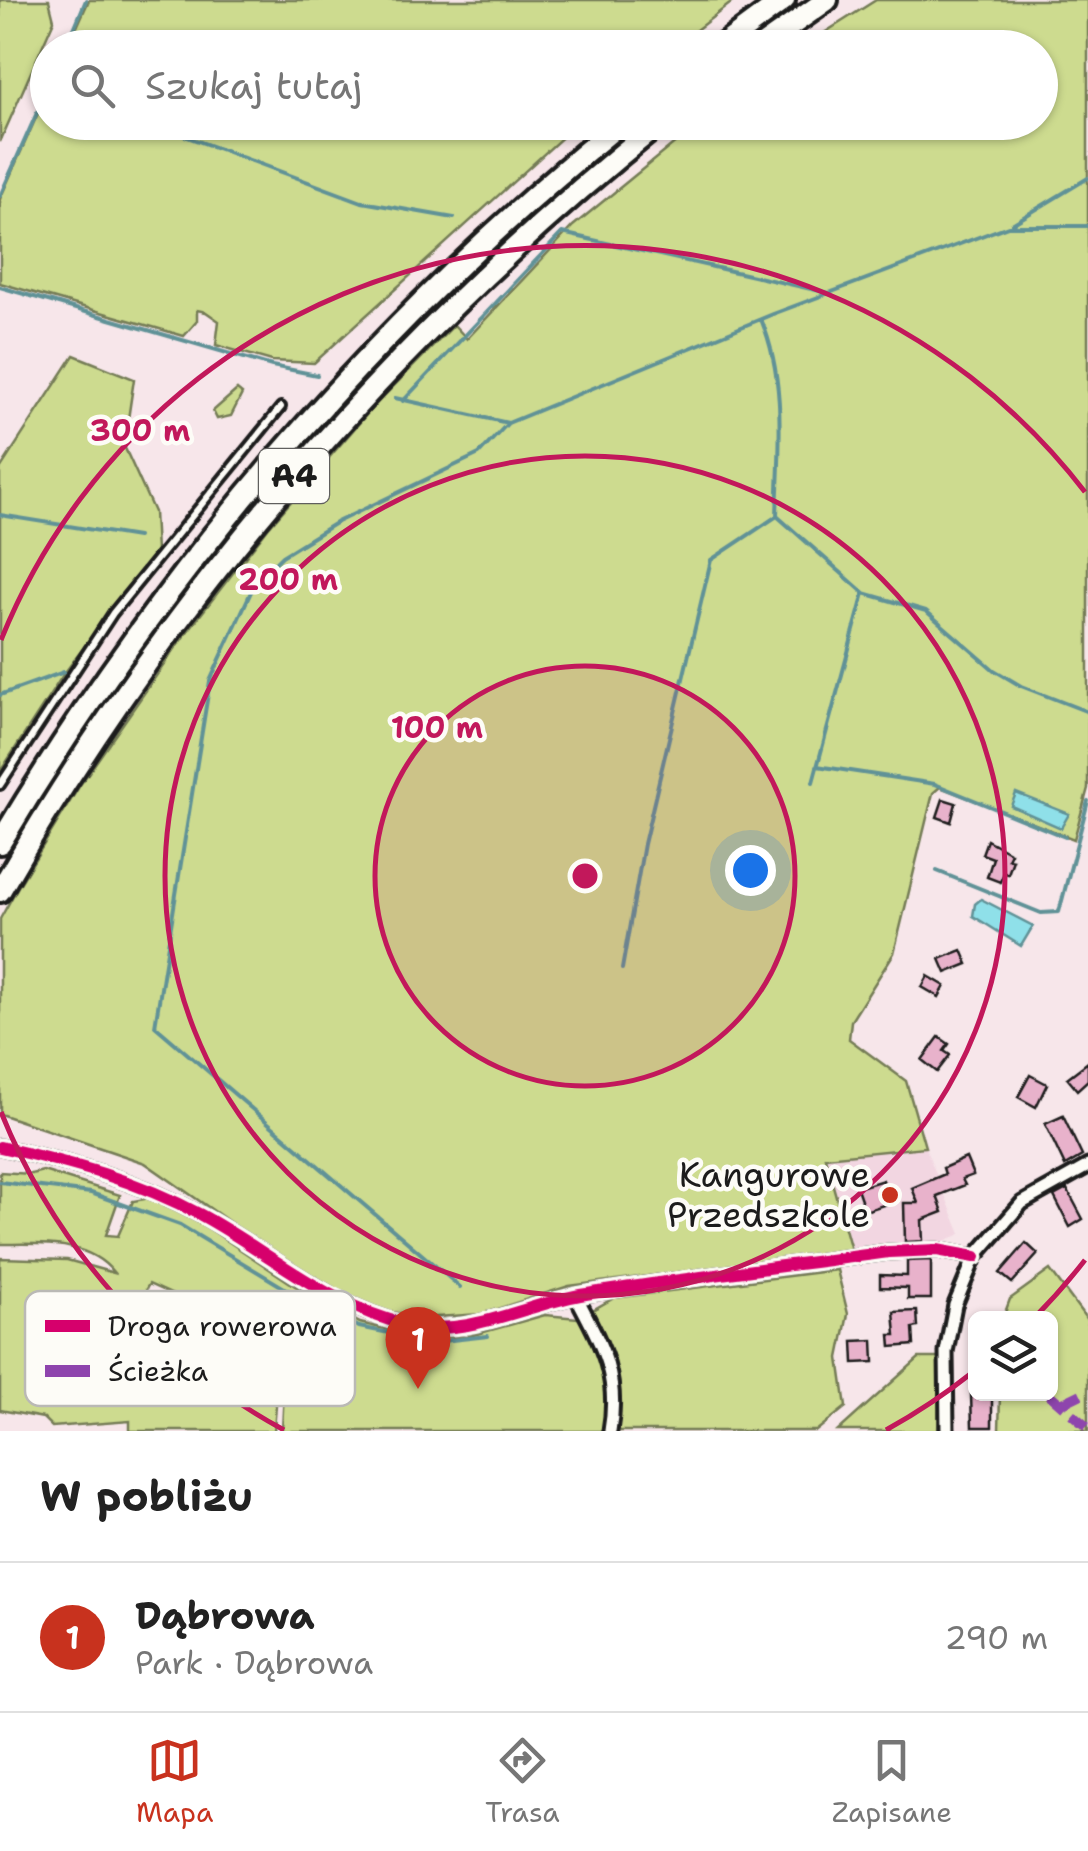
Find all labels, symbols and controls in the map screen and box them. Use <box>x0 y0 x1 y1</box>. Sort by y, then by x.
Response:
search box <box>30 30 1058 140</box>
icon: search <box>65 58 120 113</box>
text: Szukaj tutaj <box>145 60 362 111</box>
text: 300 m <box>90 410 190 451</box>
road number: A4 <box>259 449 329 503</box>
text: 200 m <box>238 559 338 600</box>
text: 100 m <box>391 707 483 748</box>
your location <box>725 845 776 896</box>
centre of rings <box>567 858 603 894</box>
place label: Kangurowe Przedszkole <box>667 1151 870 1238</box>
marker: Kangurowe Przedszkole <box>879 1184 901 1206</box>
legend <box>25 1291 355 1406</box>
pin: 1 <box>386 1306 450 1389</box>
text: Droga rowerowa <box>108 1307 337 1345</box>
map controls <box>968 1311 1058 1401</box>
button: layers <box>968 1311 1058 1401</box>
text: Ścieżka <box>108 1352 208 1390</box>
text: W pobliżu <box>40 1468 253 1524</box>
text: Dąbrowa <box>135 1590 315 1641</box>
text: 1 <box>65 1616 80 1659</box>
text: 290 m <box>945 1616 1048 1659</box>
text: Park · Dąbrowa <box>135 1641 373 1684</box>
tab: Mapa <box>136 1733 213 1831</box>
tab: Trasa <box>485 1733 560 1831</box>
tab: Zapisane <box>832 1733 952 1831</box>

